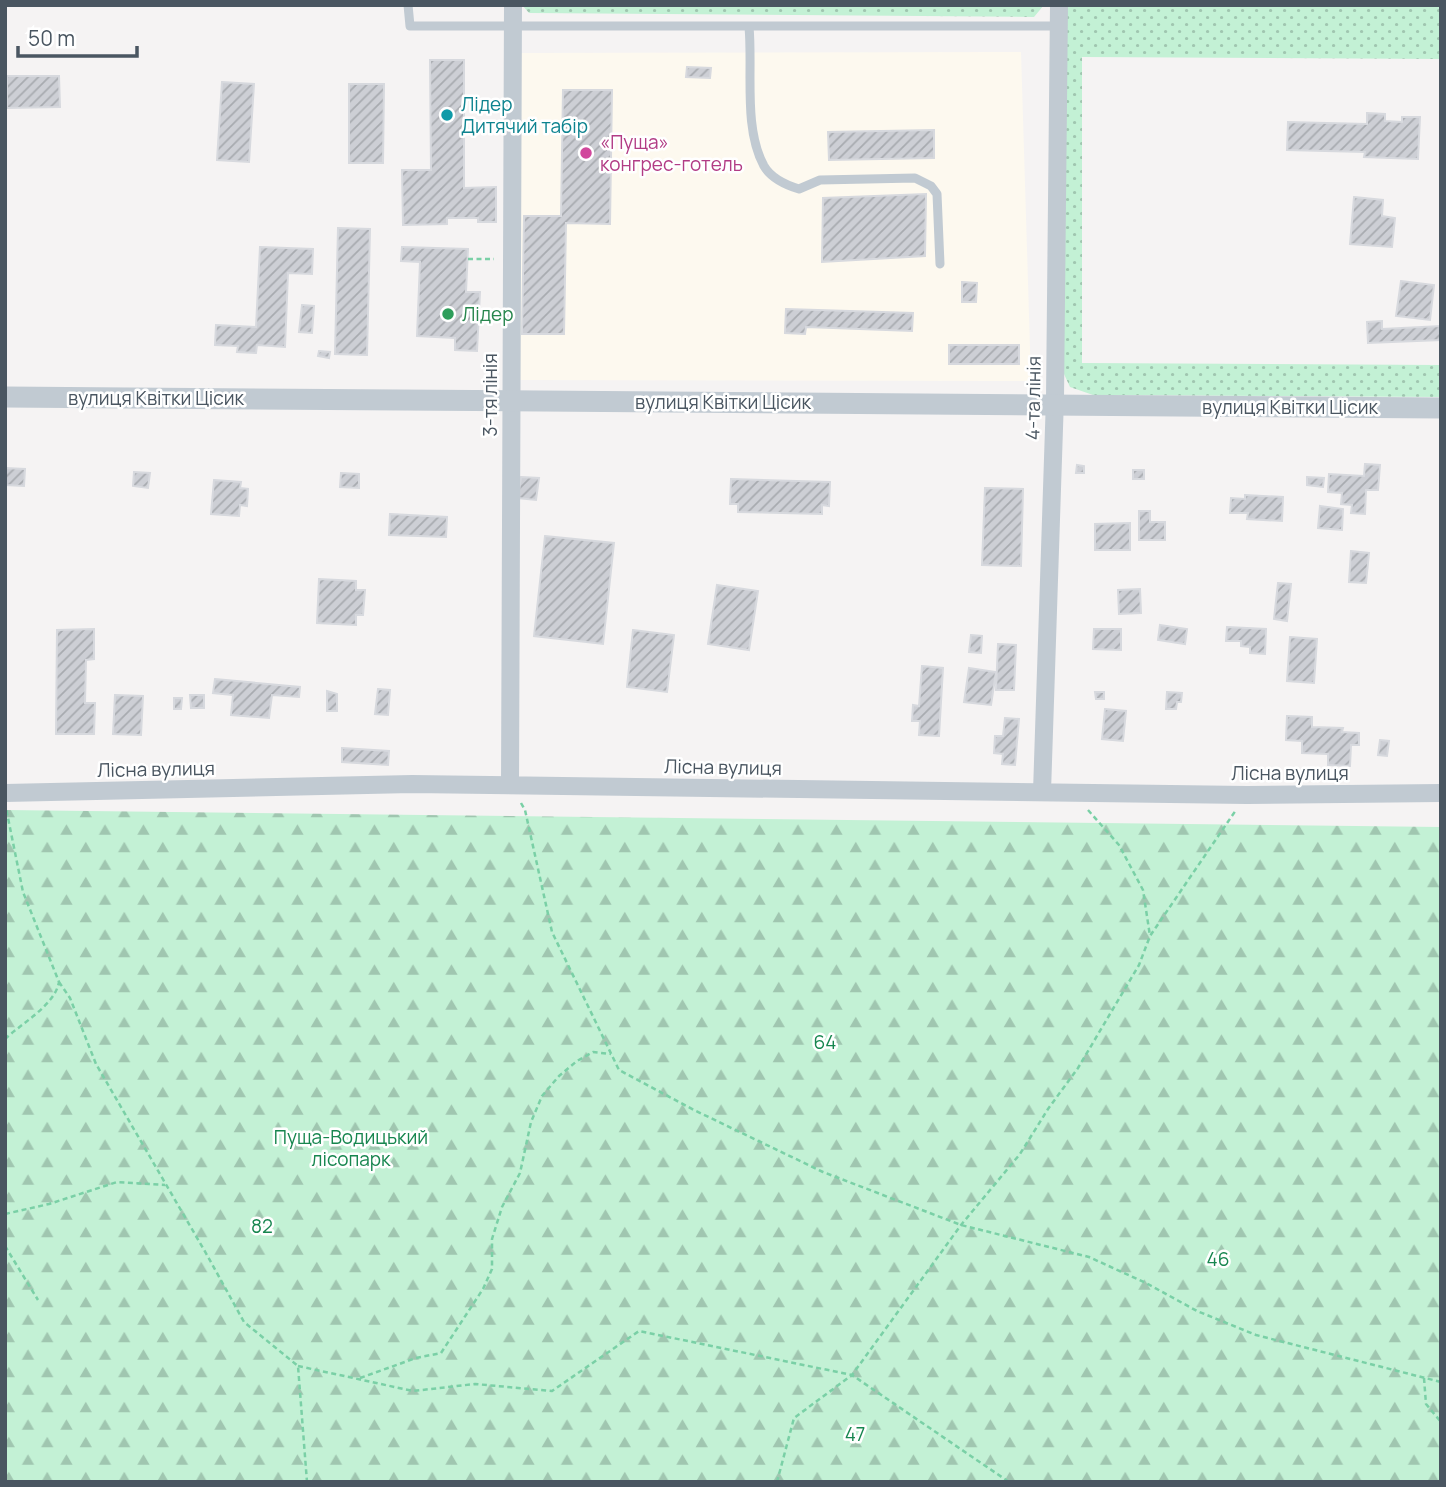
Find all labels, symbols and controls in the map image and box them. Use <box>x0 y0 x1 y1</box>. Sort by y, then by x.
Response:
scale bar <box>18 14 136 58</box>
text: 50 m <box>28 24 75 52</box>
place label: Лідер Дитячий табір <box>461 91 588 139</box>
marker: Лідер Дитячий табір <box>439 107 455 123</box>
place label: «Пуща» конгрес-готель <box>600 129 743 177</box>
marker: «Пуща» конгрес-готель <box>578 145 594 161</box>
place label: Лідер <box>462 301 513 327</box>
marker: Лідер <box>440 306 456 322</box>
street label: 3-тя лінія <box>477 353 503 437</box>
street label: 4-та лінія <box>1019 356 1047 440</box>
street label: вулиця Квітки Цісик <box>68 385 245 411</box>
street label: вулиця Квітки Цісик <box>635 389 812 415</box>
street label: вулиця Квітки Цісик <box>1202 394 1379 420</box>
street label: Лісна вулиця <box>664 753 782 781</box>
street label: Лісна вулиця <box>97 755 215 783</box>
street label: Лісна вулиця <box>1231 760 1349 786</box>
park label: 64 <box>814 1029 837 1055</box>
park label: Пуща-Водицький лісопарк <box>274 1124 428 1172</box>
park label: 82 <box>251 1213 273 1239</box>
park label: 46 <box>1207 1246 1230 1272</box>
park label: 47 <box>845 1421 865 1447</box>

